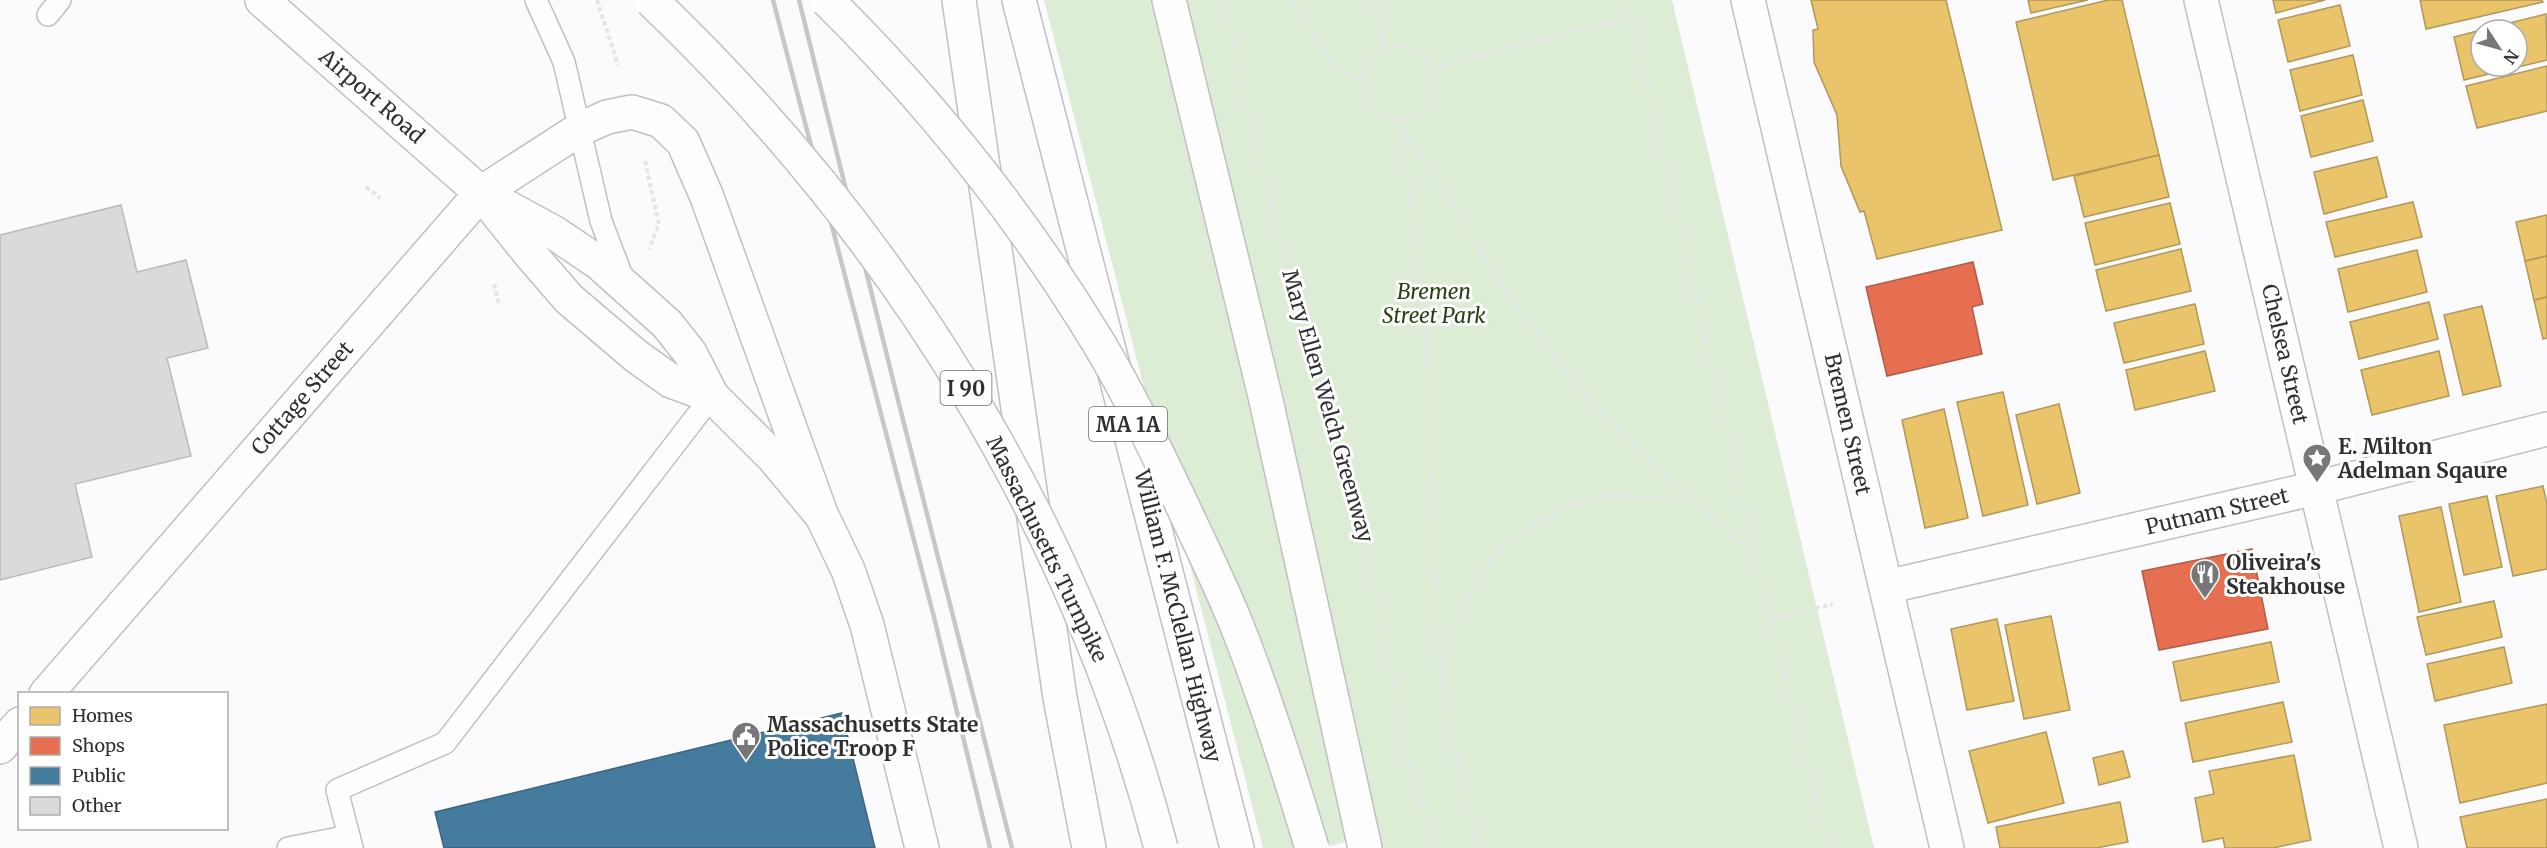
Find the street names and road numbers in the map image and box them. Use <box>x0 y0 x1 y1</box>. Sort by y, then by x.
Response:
street label: Airport Road <box>313 42 430 149</box>
street label: Mary Ellen Welch Greenway <box>1276 267 1380 546</box>
street label: Chelsea Street <box>2256 281 2314 427</box>
street label: Cottage Street <box>245 336 359 460</box>
street label: Bremen Street <box>1819 351 1877 497</box>
road number: I 90 <box>940 371 992 405</box>
road number: MA 1A <box>1089 407 1167 441</box>
street label: Massachusetts Turnpike <box>980 431 1114 667</box>
street label: William F. McClellan Highway <box>1128 466 1228 766</box>
street label: Putnam Street <box>2143 481 2291 541</box>

